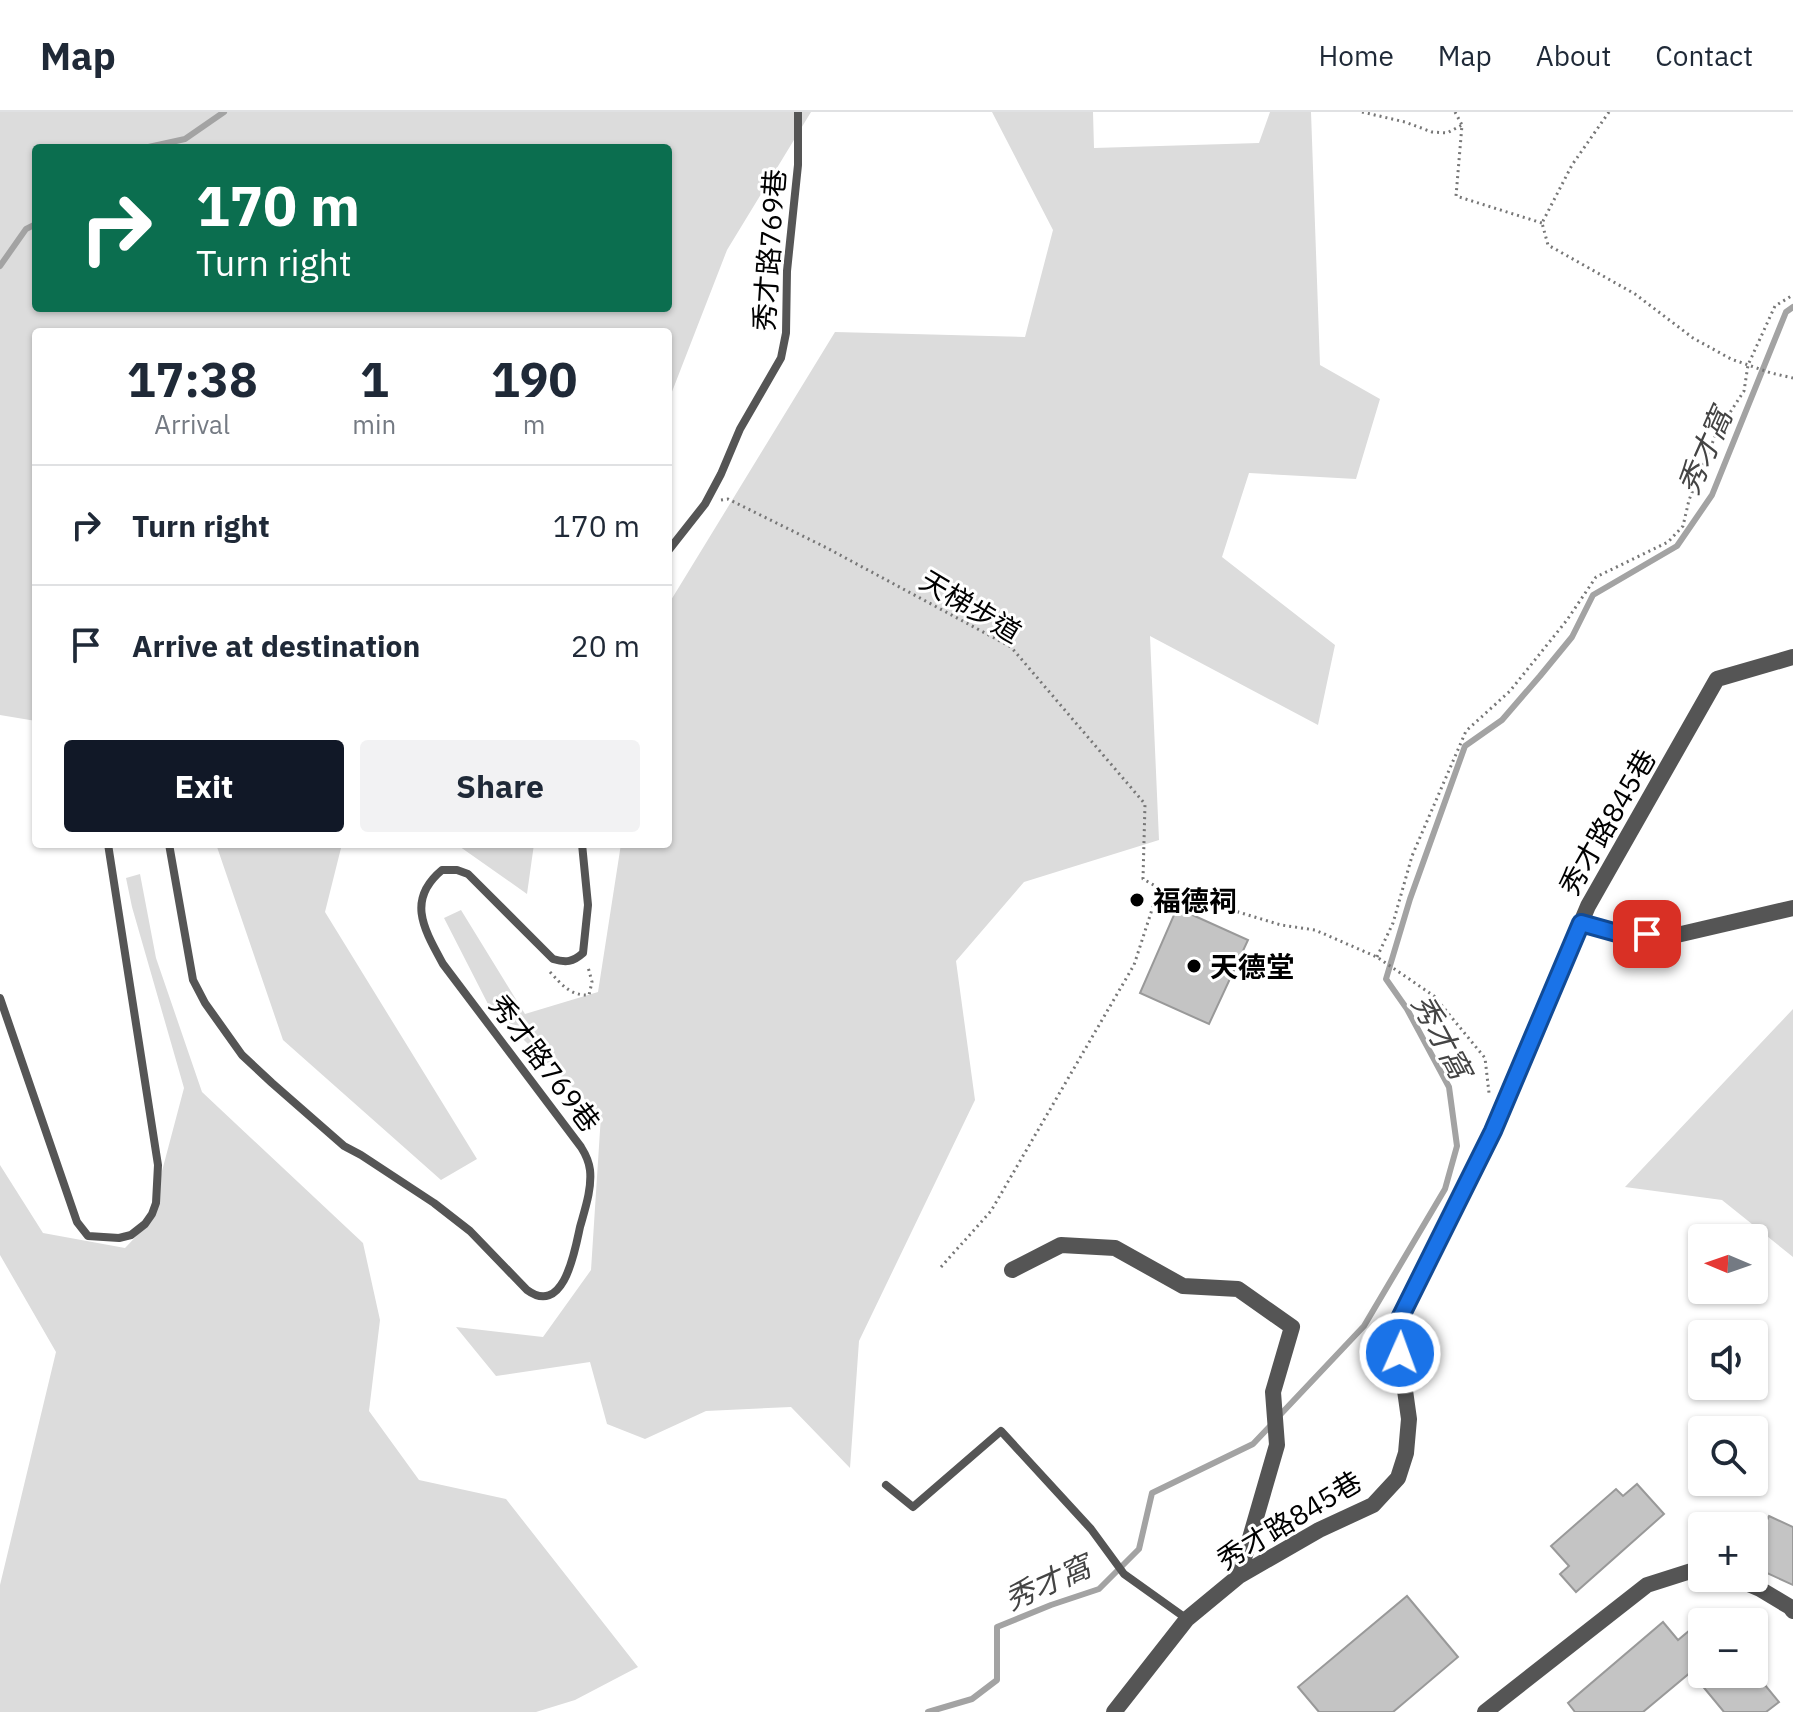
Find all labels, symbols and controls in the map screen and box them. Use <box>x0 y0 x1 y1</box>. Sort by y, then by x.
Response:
text: Map <box>40 31 116 80</box>
text: Home <box>1318 37 1394 74</box>
text: Map <box>1438 37 1492 74</box>
text: About <box>1536 37 1611 74</box>
text: Contact <box>1655 37 1753 74</box>
street label: 秀才路769巷 <box>745 168 793 332</box>
text: 170 m <box>196 169 360 241</box>
icon: right <box>64 176 168 280</box>
text: Turn right <box>196 239 352 286</box>
text: 17:38 <box>127 348 258 410</box>
text: 1 <box>360 348 389 410</box>
text: 190 <box>491 348 577 410</box>
water label: 秀才窩 <box>1668 398 1742 500</box>
text: Arrival <box>154 407 230 441</box>
text: min <box>352 407 396 441</box>
text: m <box>523 407 545 441</box>
icon: right <box>64 503 108 547</box>
text: Turn right <box>132 506 270 545</box>
text: 170 m <box>553 506 640 545</box>
street label: 天梯步道 <box>913 561 1029 651</box>
icon: arrive <box>64 623 108 667</box>
text: Arrive at destination <box>132 626 420 665</box>
text: 20 m <box>571 626 640 665</box>
button: Exit <box>64 740 344 832</box>
button: Share <box>360 740 640 832</box>
street label: 秀才路845巷 <box>1550 742 1664 902</box>
place label: 福德祠 <box>1153 882 1237 919</box>
marker: 福德祠 <box>1128 891 1146 909</box>
pin <box>1613 900 1681 968</box>
icon: arrive <box>1625 912 1669 956</box>
place label: 天德堂 <box>1210 948 1294 985</box>
marker: 天德堂 <box>1185 957 1203 975</box>
street label: 秀才路769巷 <box>481 987 609 1139</box>
water label: 秀才窩 <box>1404 987 1482 1088</box>
north arrow <box>1688 1224 1768 1304</box>
map controls <box>1688 1224 1768 1688</box>
position arrow <box>1358 1311 1442 1395</box>
button: sound <box>1688 1320 1768 1400</box>
button: search <box>1688 1416 1768 1496</box>
street label: 秀才路845巷 <box>1210 1462 1368 1578</box>
button: + <box>1688 1512 1768 1592</box>
water label: 秀才窩 <box>998 1544 1100 1618</box>
button: − <box>1688 1608 1768 1688</box>

